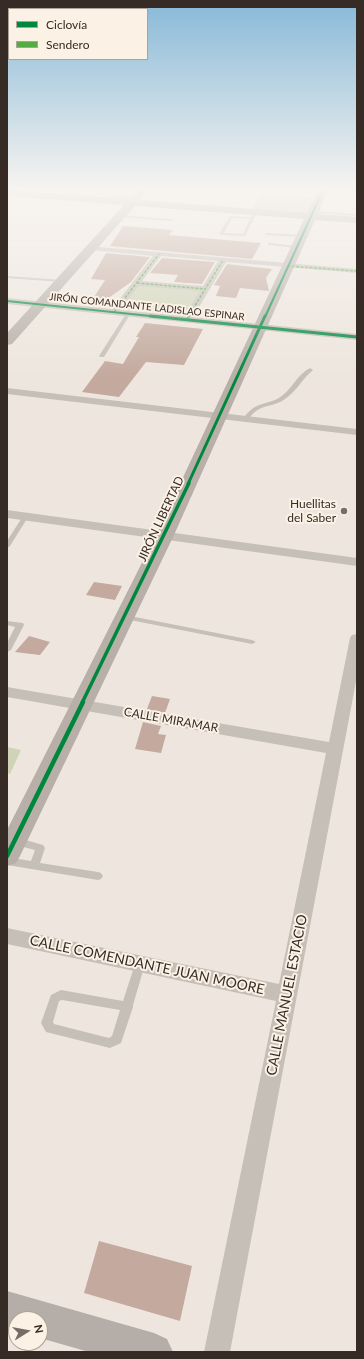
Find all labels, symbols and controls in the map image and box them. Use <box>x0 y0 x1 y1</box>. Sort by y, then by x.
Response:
legend <box>8 8 148 60</box>
text: Ciclovía <box>46 17 87 32</box>
text: Sendero <box>46 37 90 52</box>
street label: JIRÓN COMANDANTE LADISLAO ESPINAR <box>49 291 245 323</box>
street label: JIRÓN LIBERTAD <box>135 474 187 564</box>
place label: Huellitas del Saber <box>287 497 336 525</box>
marker: Huellitas del Saber <box>339 506 349 516</box>
street label: CALLE MIRAMAR <box>123 705 219 735</box>
street label: CALLE MANUEL ESTACIO <box>263 913 311 1077</box>
street label: CALLE COMENDANTE JUAN MOORE <box>28 932 266 998</box>
north arrow <box>8 1311 48 1351</box>
text: N <box>32 1323 46 1334</box>

